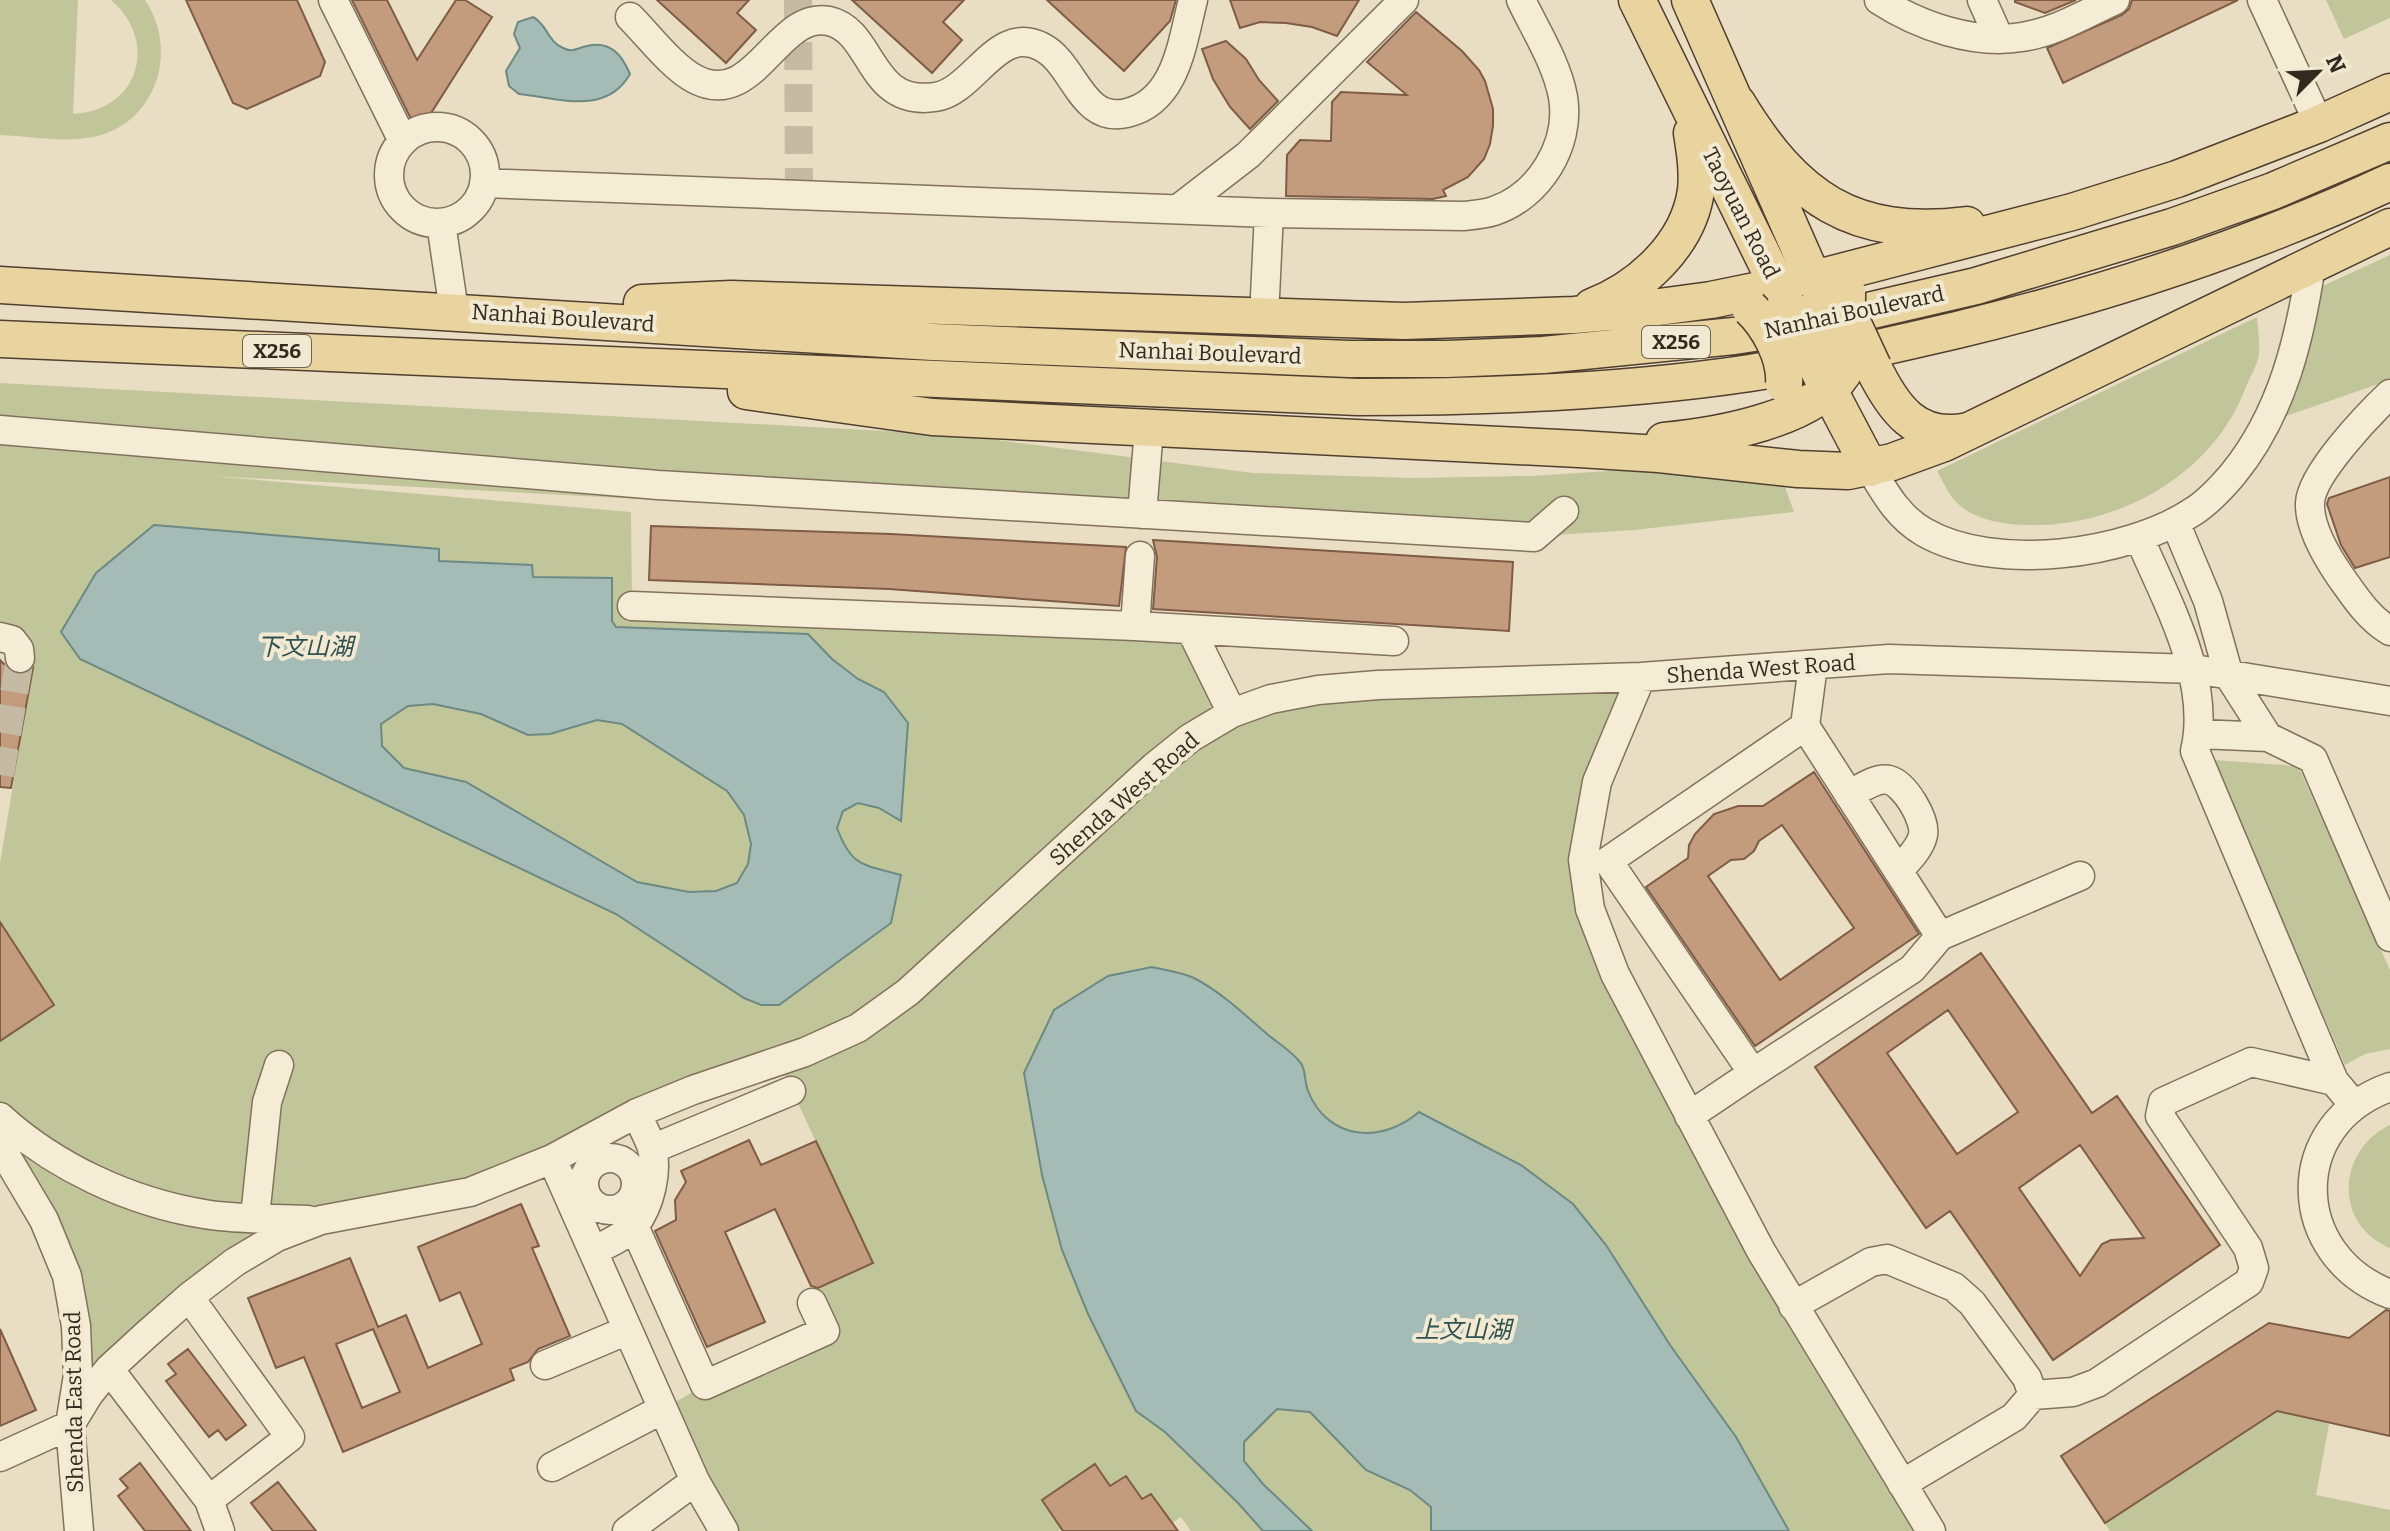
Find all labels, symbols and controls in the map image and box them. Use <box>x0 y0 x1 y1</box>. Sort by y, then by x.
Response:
north arrow <box>2278 32 2358 112</box>
text: N <box>2320 51 2352 77</box>
street label: Taoyuan Road <box>1696 143 1786 283</box>
street label: Nanhai Boulevard <box>1762 280 1946 344</box>
street label: Nanhai Boulevard <box>471 298 655 338</box>
road number: X256 <box>1642 326 1710 358</box>
road number: X256 <box>243 335 311 367</box>
street label: Nanhai Boulevard <box>1118 336 1302 370</box>
water label: 下文山湖 <box>257 633 357 661</box>
street label: Shenda West Road <box>1665 649 1857 689</box>
street label: Shenda West Road <box>1044 727 1204 871</box>
street label: Shenda East Road <box>59 1311 89 1493</box>
water label: 上文山湖 <box>1415 1316 1515 1344</box>

